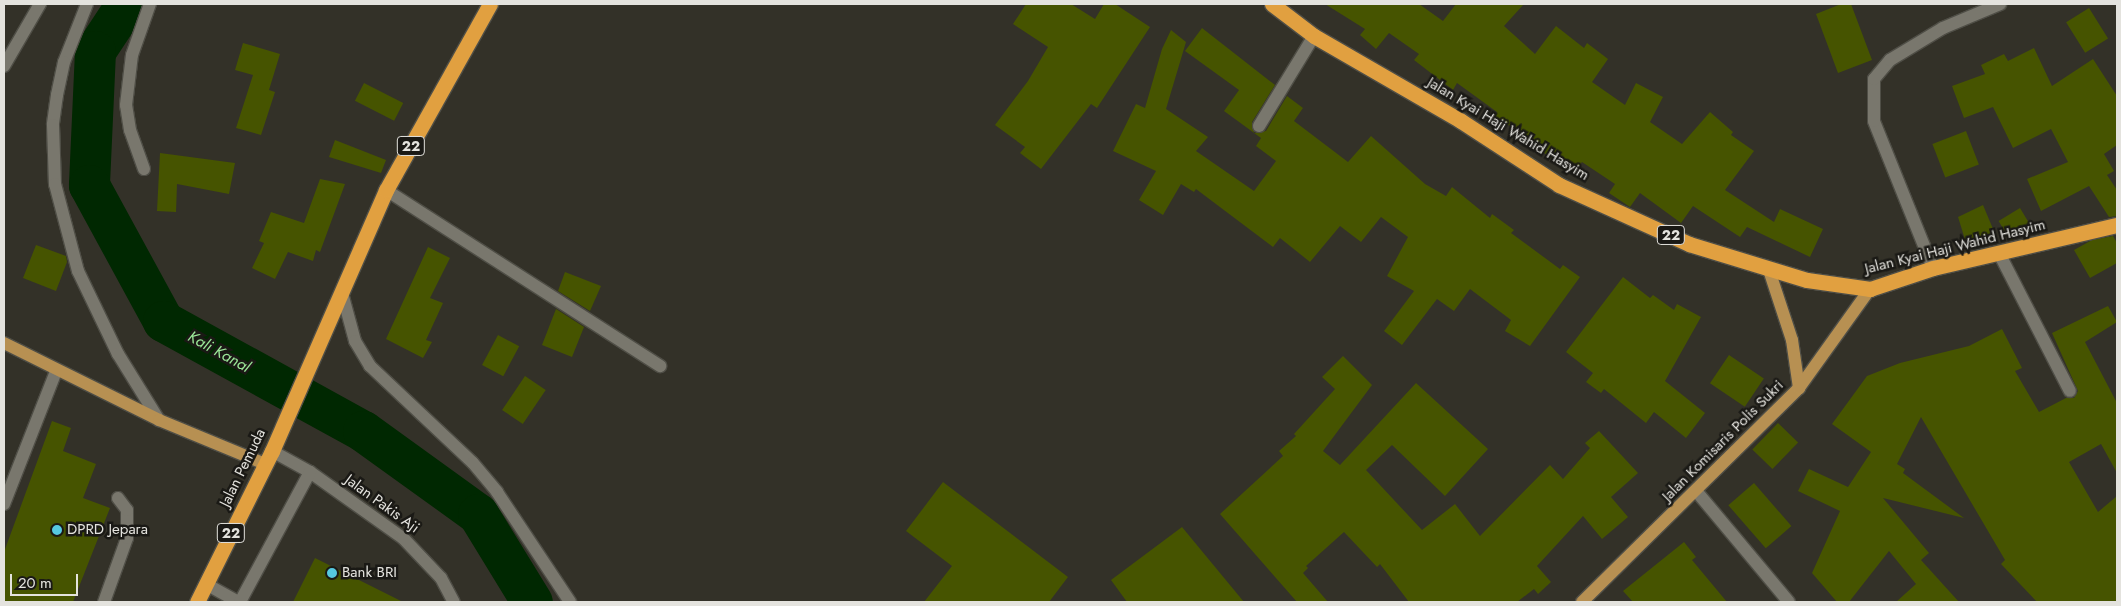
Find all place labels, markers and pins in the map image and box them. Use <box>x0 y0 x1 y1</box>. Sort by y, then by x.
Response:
place label: DPRD Jepara <box>67 521 148 539</box>
marker: DPRD Jepara <box>51 524 63 536</box>
place label: Bank BRI <box>342 564 397 582</box>
marker: Bank BRI <box>326 567 338 579</box>

